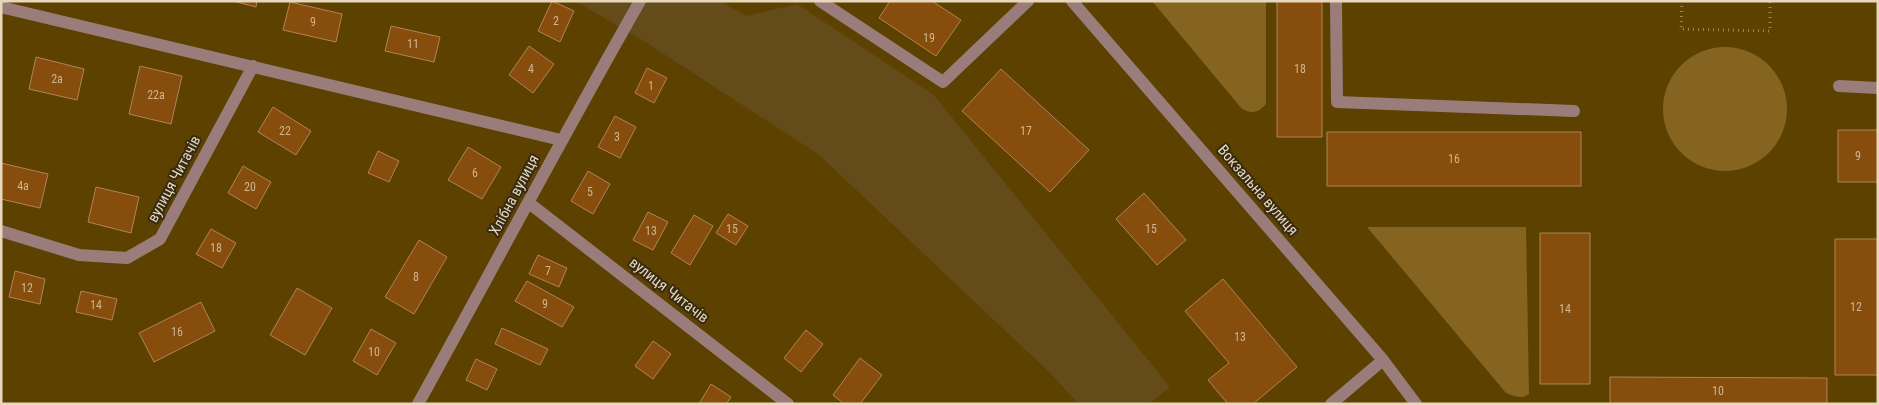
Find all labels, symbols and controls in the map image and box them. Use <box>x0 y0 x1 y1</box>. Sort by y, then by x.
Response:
house number: 2 <box>553 14 559 28</box>
house number: 9 <box>310 15 316 29</box>
house number: 19 <box>923 31 935 45</box>
house number: 11 <box>407 37 419 51</box>
house number: 4 <box>528 62 534 76</box>
house number: 18 <box>1294 62 1306 76</box>
house number: 2а <box>51 72 63 86</box>
house number: 1 <box>648 79 654 93</box>
house number: 22а <box>147 88 165 102</box>
house number: 22 <box>279 124 291 138</box>
house number: 17 <box>1020 124 1032 138</box>
house number: 3 <box>614 130 620 144</box>
street label: вулиця Читачів <box>144 133 204 225</box>
street label: Вокзальна вулиця <box>1214 141 1302 239</box>
house number: 9 <box>1855 149 1861 163</box>
street label: Хлібна вулиця <box>485 152 543 238</box>
house number: 16 <box>1448 152 1460 166</box>
house number: 6 <box>472 166 478 180</box>
house number: 4а <box>17 179 29 193</box>
house number: 20 <box>244 180 256 194</box>
house number: 5 <box>587 185 593 199</box>
house number: 15 <box>726 222 738 236</box>
house number: 15 <box>1145 222 1157 236</box>
house number: 13 <box>645 224 657 238</box>
house number: 18 <box>210 241 222 255</box>
street label: вулиця Читачів <box>626 253 712 327</box>
house number: 7 <box>545 264 551 278</box>
house number: 8 <box>413 270 419 284</box>
house number: 12 <box>21 281 33 295</box>
house number: 9 <box>542 297 548 311</box>
house number: 14 <box>90 298 102 312</box>
house number: 12 <box>1850 300 1862 314</box>
house number: 14 <box>1559 302 1571 316</box>
house number: 16 <box>171 325 183 339</box>
house number: 13 <box>1234 330 1246 344</box>
house number: 10 <box>368 345 380 359</box>
house number: 10 <box>1712 384 1724 398</box>

